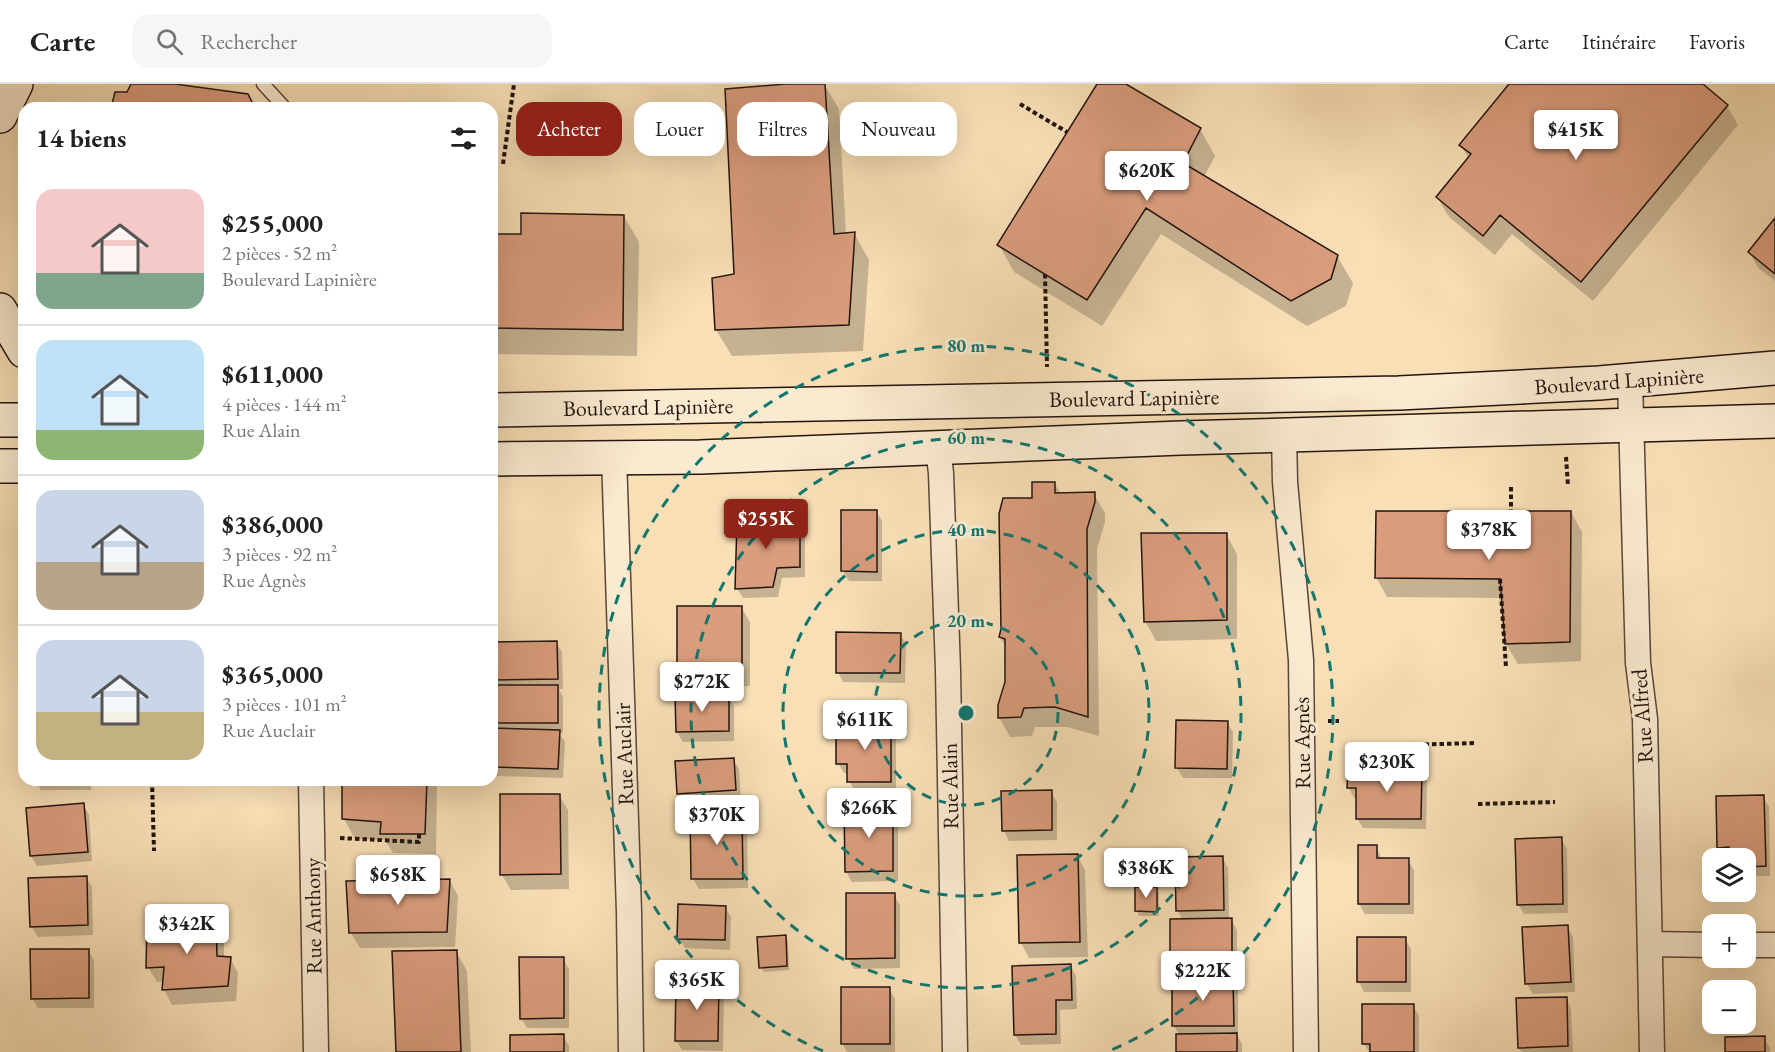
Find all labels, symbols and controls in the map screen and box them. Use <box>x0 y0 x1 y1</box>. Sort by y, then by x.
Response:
search box <box>132 14 552 68</box>
text: Carte <box>30 23 96 59</box>
icon: search <box>153 25 186 58</box>
text: Rechercher <box>201 27 297 56</box>
text: Carte <box>1504 28 1549 55</box>
text: Itinéraire <box>1582 28 1656 55</box>
text: Favoris <box>1689 28 1745 55</box>
chip: Acheter <box>516 102 622 156</box>
chip: Louer <box>634 102 725 156</box>
chip: Filtres <box>737 102 828 156</box>
chip: Nouveau <box>840 102 957 156</box>
pin: $415K <box>1534 110 1618 161</box>
text: $415K <box>1548 116 1604 142</box>
text: 14 biens <box>36 121 126 155</box>
icon: filters <box>447 122 480 155</box>
pin: $620K <box>1105 151 1189 202</box>
text: $620K <box>1119 157 1175 183</box>
text: $255,000 <box>222 206 323 240</box>
icon: home <box>84 213 156 285</box>
text: 2 pièces · 52 m² <box>222 240 337 266</box>
text: Boulevard Lapinière <box>222 266 377 292</box>
text: 80 m <box>947 334 985 357</box>
text: $611,000 <box>222 357 323 391</box>
street label: Boulevard Lapinière <box>1533 361 1705 401</box>
icon: home <box>84 364 156 436</box>
street label: Boulevard Lapinière <box>1049 382 1220 414</box>
text: 4 pièces · 144 m² <box>222 391 347 417</box>
street label: Boulevard Lapinière <box>563 391 734 423</box>
text: Rue Alain <box>222 417 301 443</box>
text: 60 m <box>947 426 985 449</box>
pin: $255K <box>724 499 808 550</box>
text: $255K <box>738 505 794 531</box>
text: $386,000 <box>222 507 323 541</box>
pin: $378K <box>1447 510 1531 561</box>
icon: home <box>84 514 156 586</box>
text: $378K <box>1461 516 1517 542</box>
text: 40 m <box>947 518 985 541</box>
text: 3 pièces · 92 m² <box>222 541 337 567</box>
text: Rue Agnès <box>222 567 306 593</box>
text: 20 m <box>947 609 985 632</box>
text: $365,000 <box>222 657 323 691</box>
pin: $272K <box>660 662 744 713</box>
icon: home <box>84 664 156 736</box>
street label: Rue Alfred <box>1624 667 1660 764</box>
text: $272K <box>674 668 730 694</box>
text: 3 pièces · 101 m² <box>222 691 347 717</box>
street label: Rue Agnès <box>1287 697 1317 789</box>
pin: $611K <box>823 700 907 751</box>
street label: Rue Auclair <box>608 701 640 806</box>
centre of rings <box>956 703 976 723</box>
text: $611K <box>837 706 893 732</box>
text: Rue Auclair <box>222 717 315 743</box>
street label: Rue Alain <box>935 742 965 830</box>
pin: $230K <box>1345 742 1429 793</box>
text: $230K <box>1359 748 1415 774</box>
pin: $266K <box>827 788 911 839</box>
text: $266K <box>841 794 897 820</box>
pin: $370K <box>675 795 759 846</box>
text: $370K <box>689 801 745 827</box>
pin: $386K <box>1104 848 1188 899</box>
map controls <box>1702 848 1756 1034</box>
button: layers <box>1702 848 1756 902</box>
text: $386K <box>1118 854 1174 880</box>
pin: $658K <box>356 855 440 906</box>
street label: Rue Anthony <box>297 857 329 975</box>
text: $658K <box>370 861 426 887</box>
pin: $342K <box>145 904 229 955</box>
text: $342K <box>159 910 215 936</box>
button: + <box>1702 914 1756 968</box>
pin: $222K <box>1161 951 1245 1002</box>
text: $222K <box>1175 957 1231 983</box>
pin: $365K <box>655 960 739 1011</box>
text: $365K <box>669 966 725 992</box>
button: − <box>1702 980 1756 1034</box>

